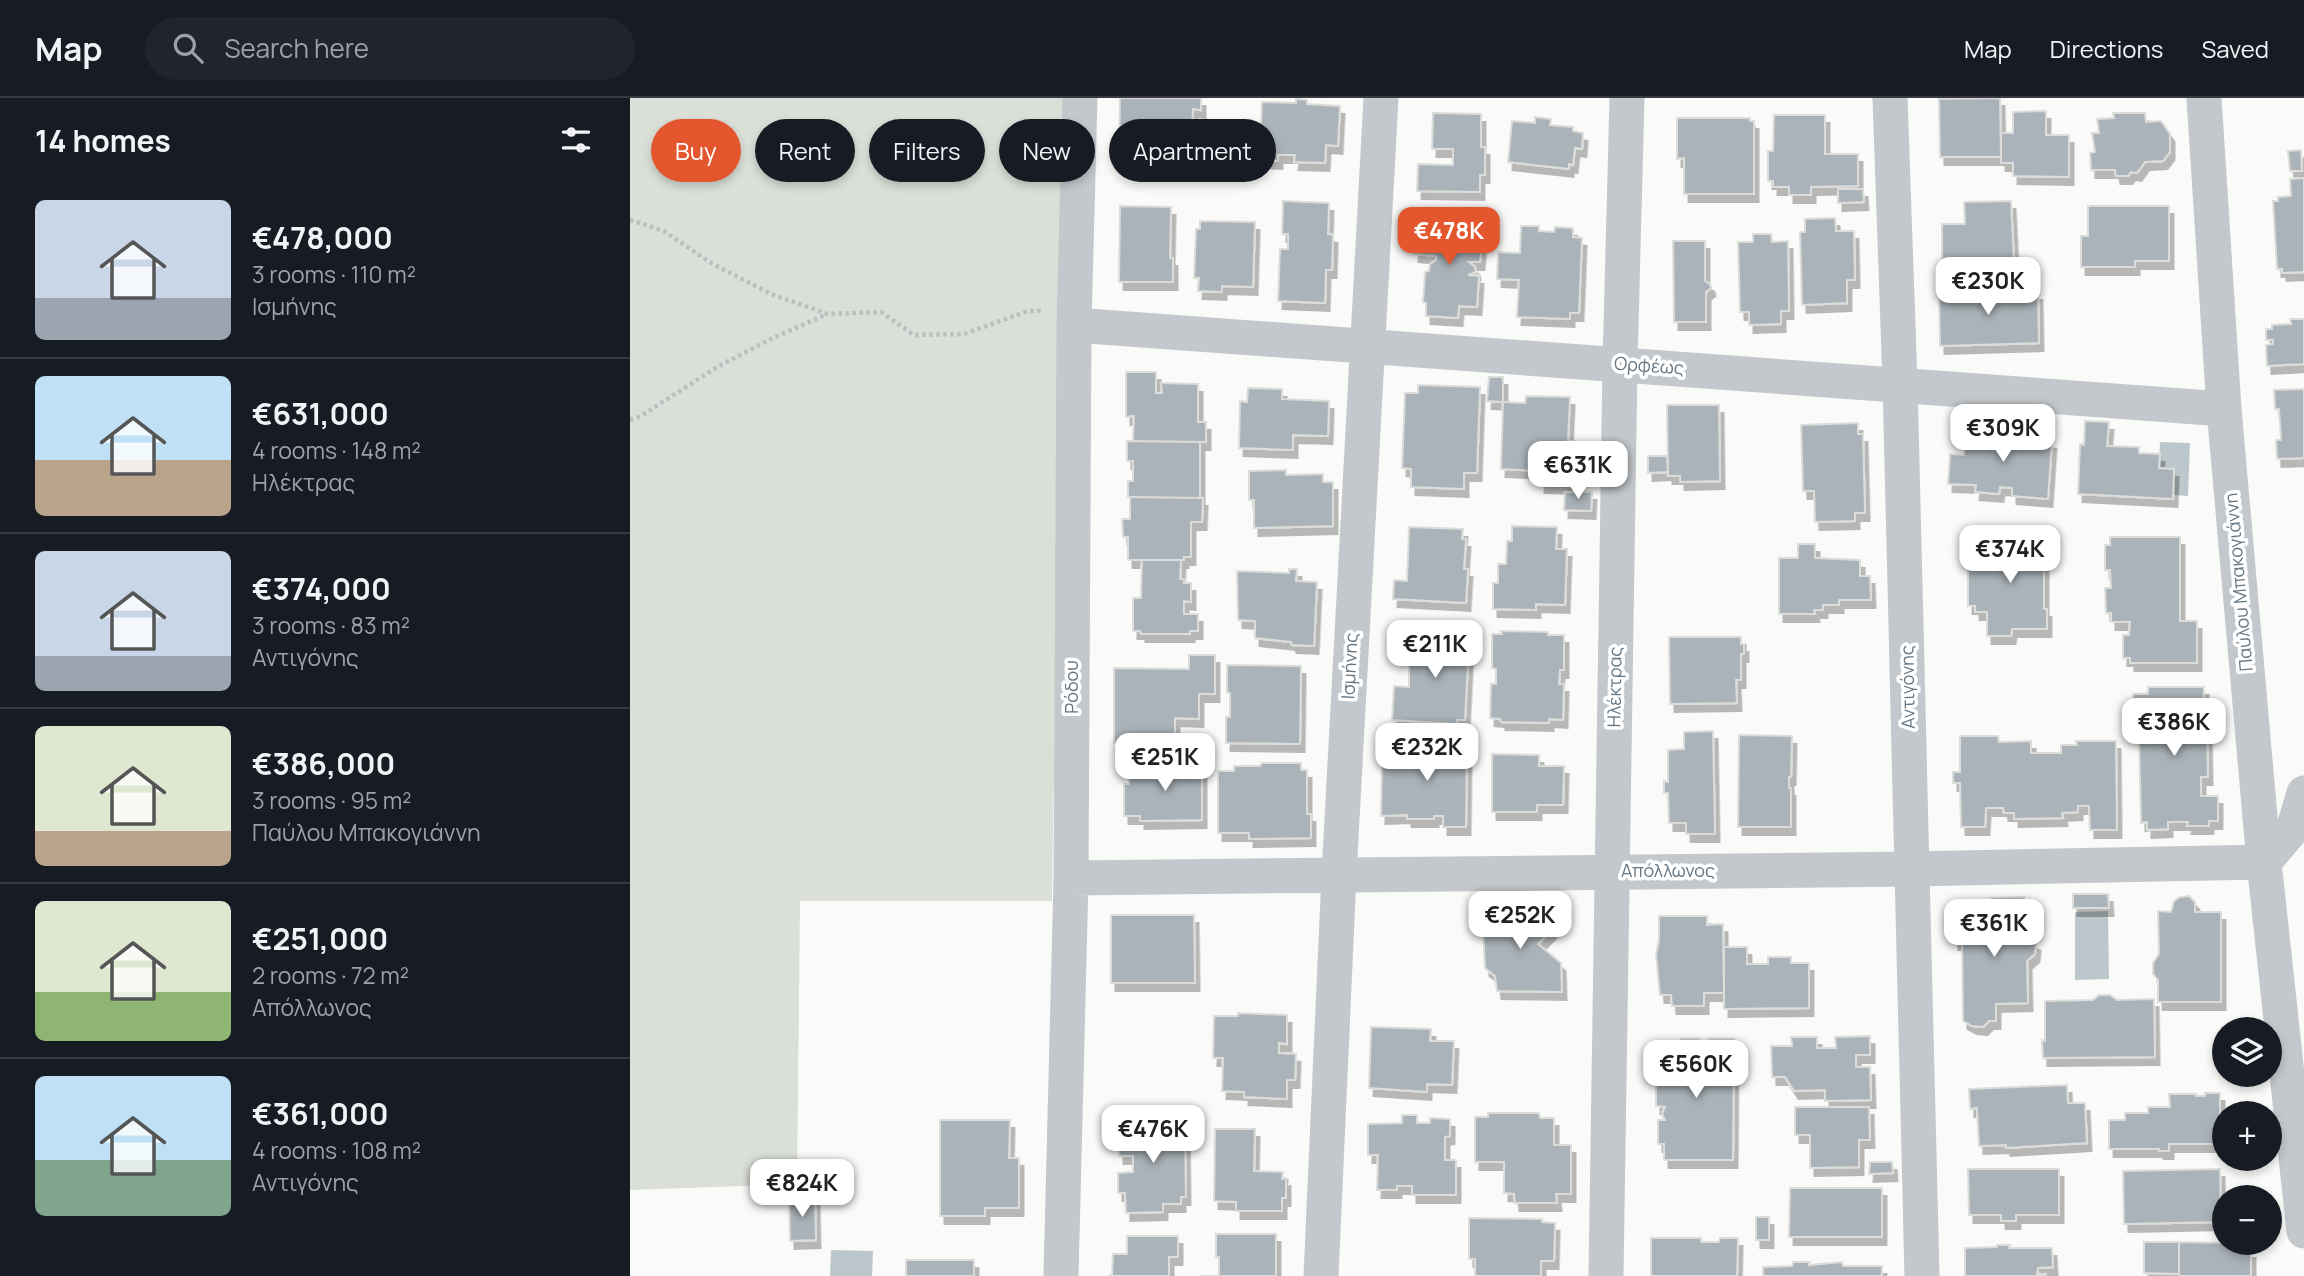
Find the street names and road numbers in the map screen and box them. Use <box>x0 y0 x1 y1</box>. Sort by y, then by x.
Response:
street label: Ορφέως <box>1613 351 1685 379</box>
street label: Παύλου Μπακογιάννη <box>2218 492 2258 672</box>
street label: Ισμήνης <box>1335 632 1363 700</box>
street label: Αντιγόνης <box>1894 645 1920 729</box>
street label: Ηλέκτρας <box>1601 646 1627 728</box>
street label: Ρόδου <box>1059 660 1083 714</box>
street label: Απόλλωνος <box>1621 858 1715 882</box>

